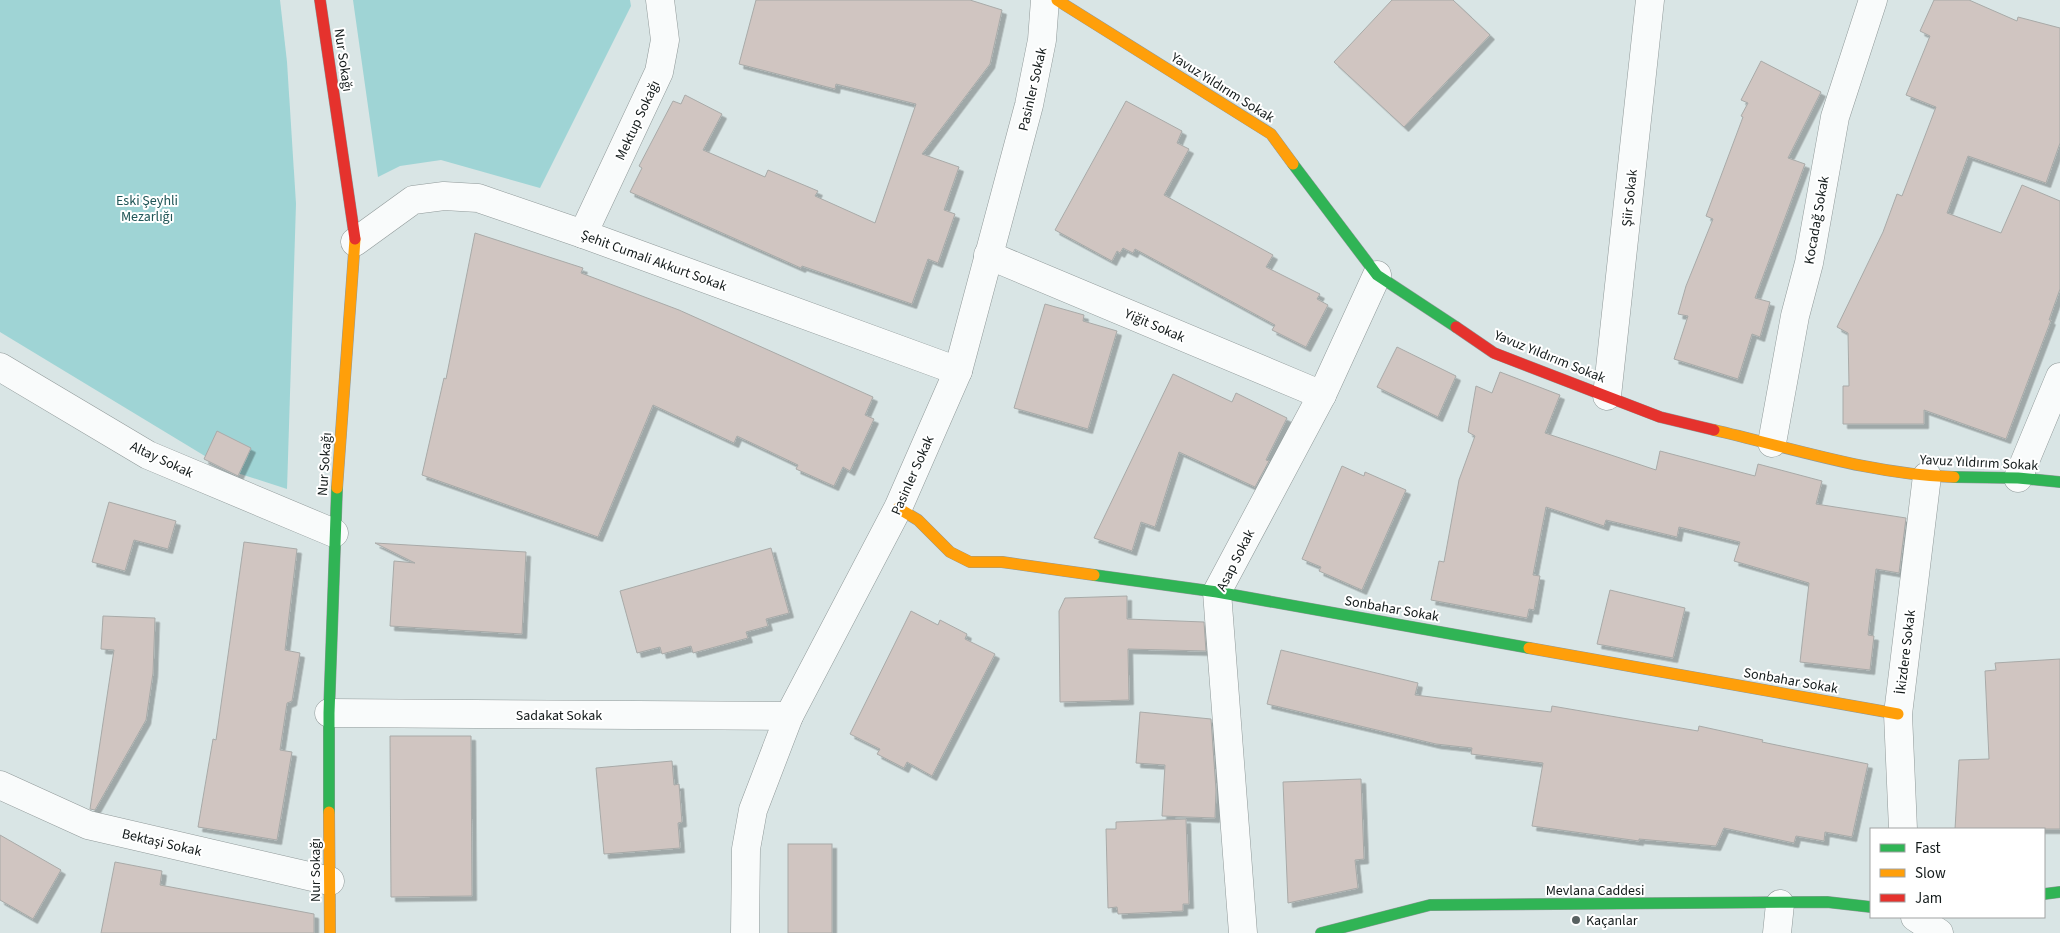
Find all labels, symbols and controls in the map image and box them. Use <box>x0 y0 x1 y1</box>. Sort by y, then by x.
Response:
street label: Nur Sokağı <box>329 27 357 93</box>
street label: Pasinler Sokak <box>1014 45 1052 133</box>
street label: Yavuz Yıldırım Sokak <box>1166 47 1278 128</box>
street label: Mektup Sokağı <box>611 77 665 164</box>
street label: Şiir Sokak <box>1617 168 1643 228</box>
street label: Kocadağ Sokak <box>1799 174 1835 266</box>
park label: Eski Şeyhli Mezarlığı <box>116 191 178 227</box>
street label: Şehit Cumali Akkurt Sokak <box>578 225 730 297</box>
street label: Yiğit Sokak <box>1120 304 1188 348</box>
street label: Yavuz Yıldırım Sokak <box>1490 325 1608 388</box>
street label: Nur Sokağı <box>313 432 337 497</box>
street label: Pasinler Sokak <box>886 432 939 518</box>
street label: Altay Sokak <box>127 437 197 483</box>
street label: Yavuz Yıldırım Sokak <box>1918 450 2039 476</box>
street label: Asap Sokak <box>1212 526 1260 595</box>
street label: Sonbahar Sokak <box>1343 591 1441 627</box>
street label: İkizdere Sokak <box>1891 609 1921 695</box>
street label: Sonbahar Sokak <box>1742 663 1840 699</box>
street label: Sadakat Sokak <box>516 706 602 726</box>
street label: Bektaşi Sokak <box>120 824 204 862</box>
legend <box>1870 828 2045 918</box>
street label: Nur Sokağı <box>306 838 326 902</box>
text: Fast <box>1915 838 1941 859</box>
text: Slow <box>1915 863 1946 884</box>
street label: Mevlana Caddesi <box>1546 881 1644 901</box>
text: Jam <box>1915 888 1942 909</box>
place label: Kaçanlar <box>1586 911 1638 931</box>
marker: Kaçanlar <box>1570 914 1582 926</box>

